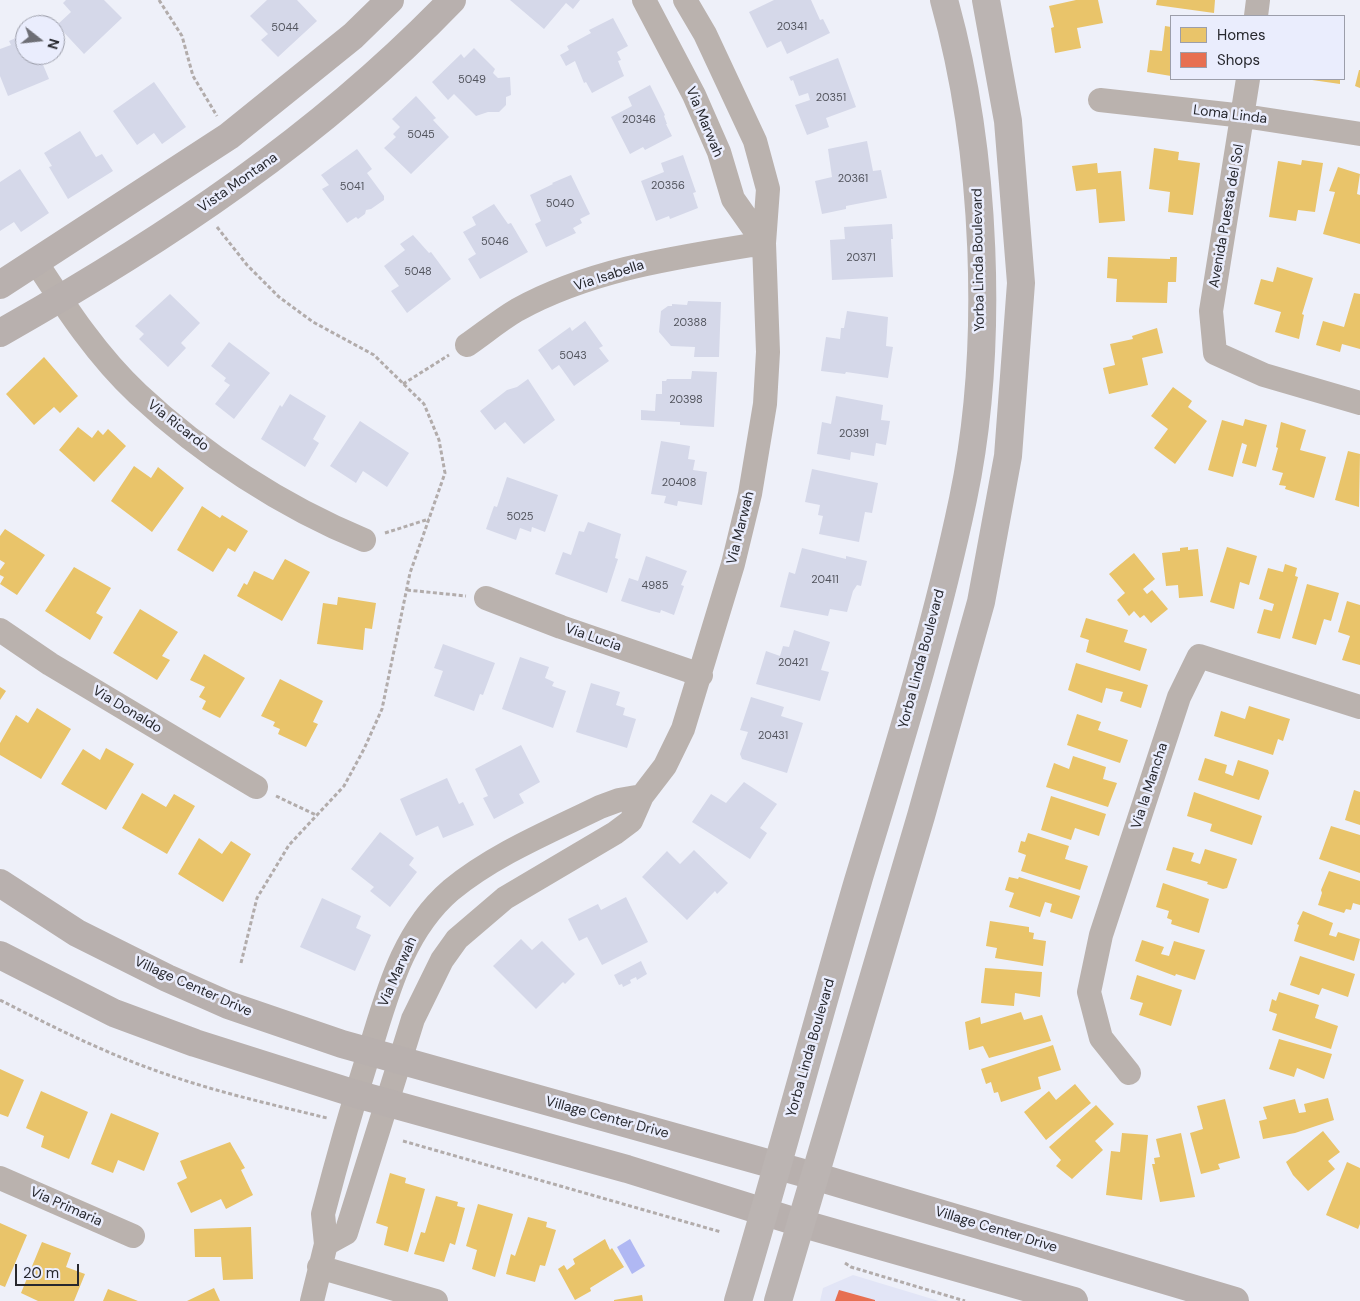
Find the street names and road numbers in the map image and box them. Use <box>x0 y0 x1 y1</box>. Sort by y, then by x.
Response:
street label: Via Marwah <box>682 84 726 160</box>
street label: Loma Linda <box>1192 102 1268 128</box>
street label: Avenida Puesta del Sol <box>1206 143 1248 289</box>
street label: Vista Montana <box>195 149 281 217</box>
street label: Yorba Linda Boulevard <box>969 188 989 332</box>
street label: Via Isabella <box>572 257 646 295</box>
street label: Via Ricardo <box>144 397 212 455</box>
street label: Via Marwah <box>724 490 758 566</box>
street label: Yorba Linda Boulevard <box>895 588 949 730</box>
street label: Via Lucia <box>563 621 623 655</box>
street label: Via Donaldo <box>89 683 165 737</box>
street label: Via la Mancha <box>1128 741 1172 831</box>
street label: Via Marwah <box>375 934 421 1010</box>
street label: Village Center Drive <box>132 953 254 1021</box>
street label: Yorba Linda Boulevard <box>783 977 839 1119</box>
street label: Village Center Drive <box>543 1093 671 1143</box>
street label: Via Primaria <box>27 1184 105 1230</box>
street label: Village Center Drive <box>933 1203 1059 1257</box>

